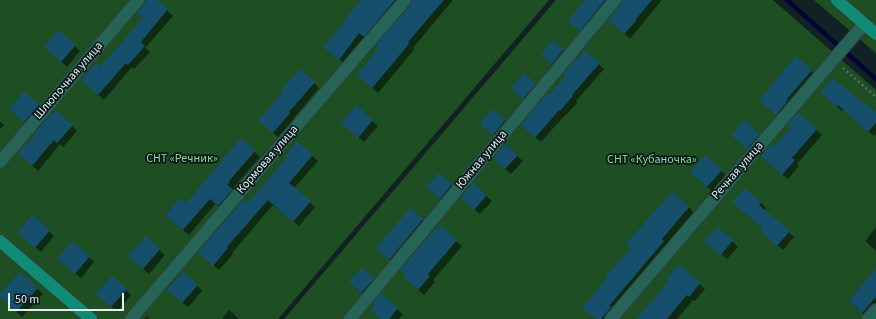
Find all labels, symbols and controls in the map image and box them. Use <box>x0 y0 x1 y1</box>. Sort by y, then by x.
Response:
street label: Шлюпочная улица <box>31 39 107 123</box>
street label: Кормовая улица <box>234 123 302 197</box>
street label: Южная улица <box>453 128 511 192</box>
street label: Речная улица <box>709 139 767 203</box>
park label: СНТ «Речник» <box>146 152 218 166</box>
park label: СНТ «Кубаночка» <box>607 153 697 167</box>
scale bar <box>10 285 126 311</box>
text: 50 m <box>15 291 39 308</box>

